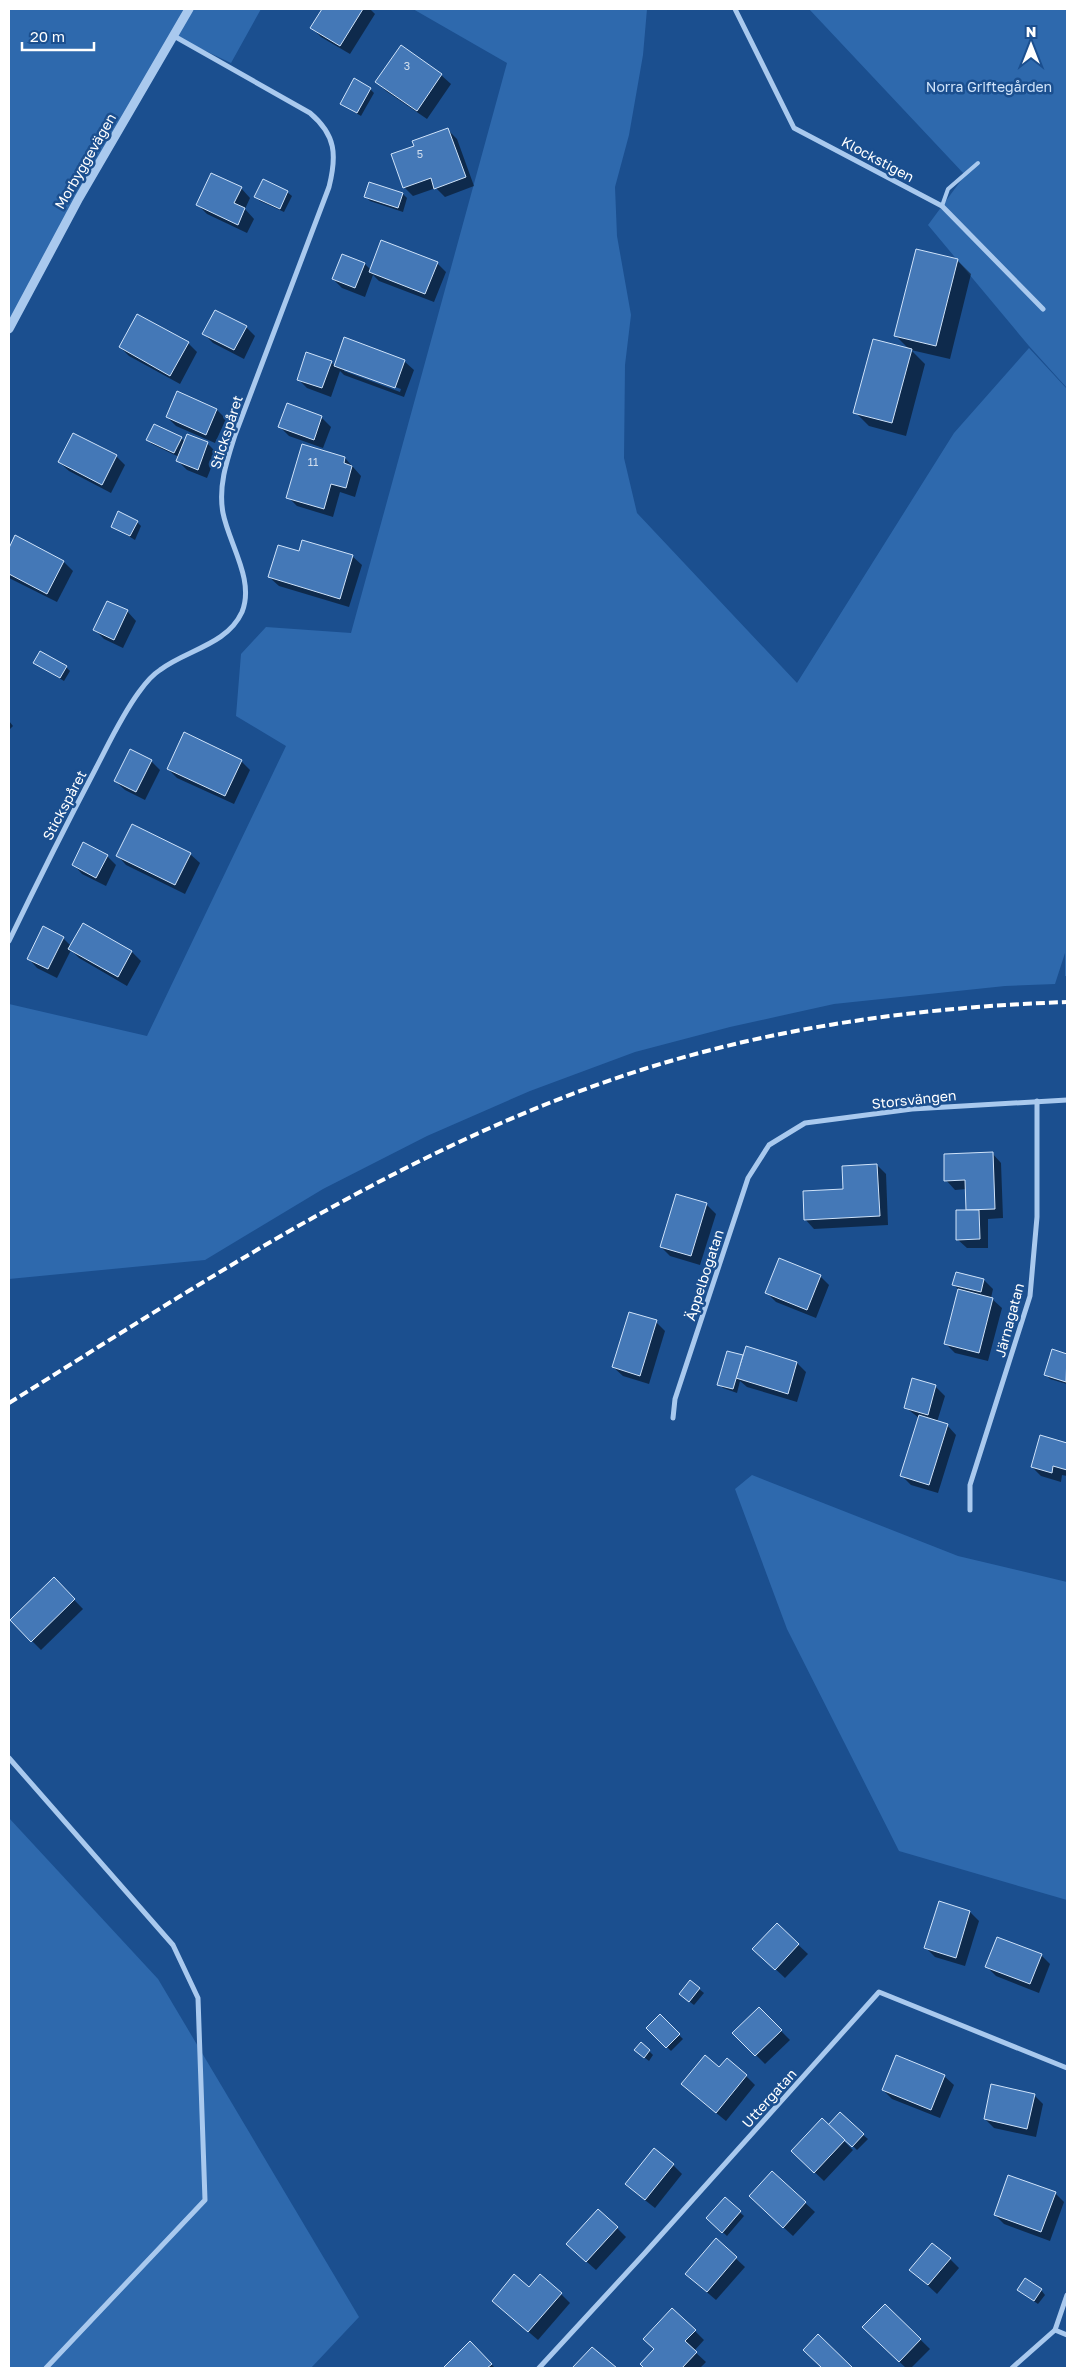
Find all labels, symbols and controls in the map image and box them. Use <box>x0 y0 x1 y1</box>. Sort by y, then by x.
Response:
scale bar <box>22 20 95 52</box>
north arrow <box>1006 20 1056 70</box>
text: N <box>1026 23 1036 40</box>
text: 20 m <box>30 27 65 45</box>
house number: 3 <box>404 59 410 72</box>
park label: Norra Griftegården <box>926 78 1052 95</box>
street label: Morbyggevägen <box>51 110 119 212</box>
street label: Klockstigen <box>839 133 917 185</box>
house number: 5 <box>417 147 423 160</box>
street label: Stickspåret <box>206 393 246 471</box>
house number: 11 <box>308 455 318 468</box>
street label: Stickspåret <box>39 767 89 843</box>
street label: Storsvängen <box>871 1086 957 1112</box>
street label: Äppelbogatan <box>681 1227 727 1323</box>
street label: Järnagatan <box>991 1281 1027 1359</box>
street label: Uttergatan <box>738 2065 800 2131</box>

